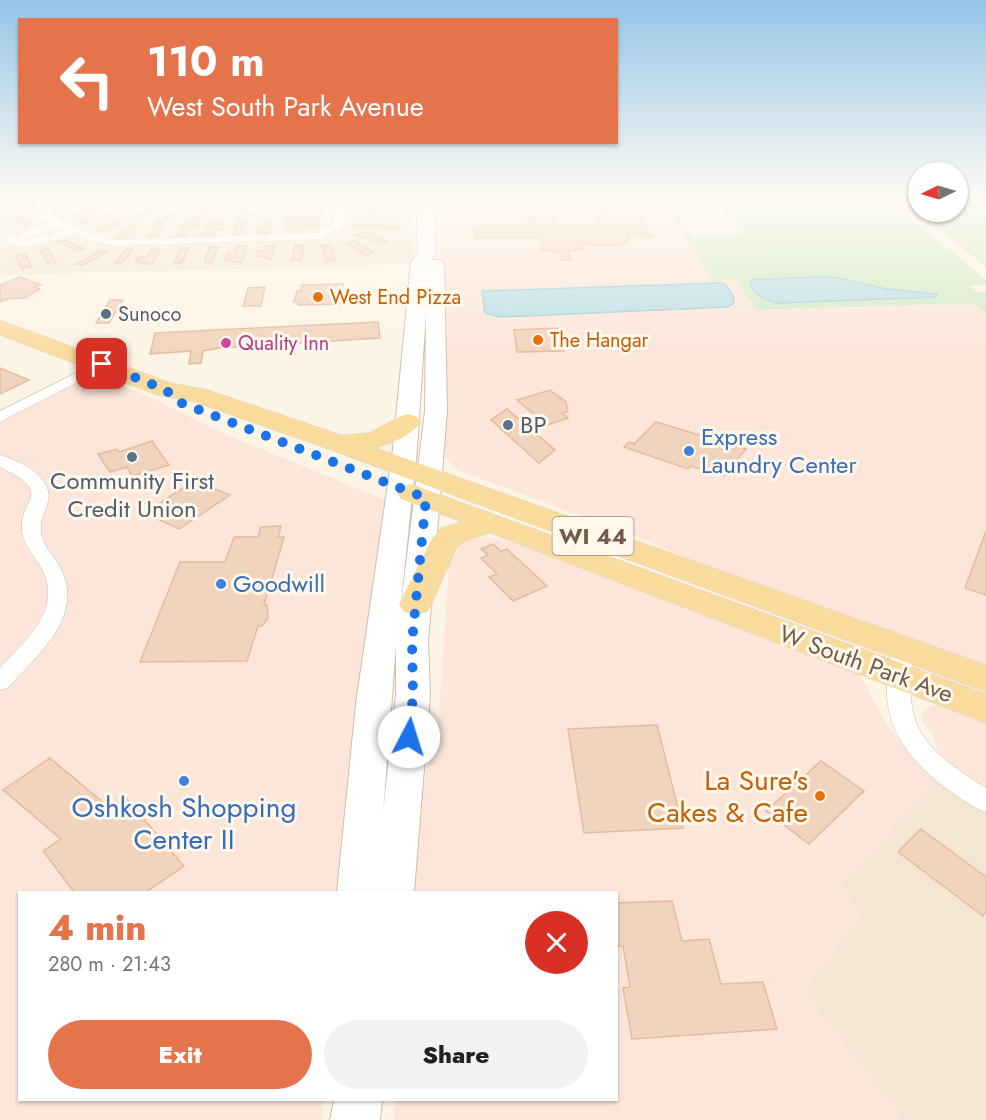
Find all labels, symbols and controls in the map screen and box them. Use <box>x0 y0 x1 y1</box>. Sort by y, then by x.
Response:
text: 110 m <box>147 31 265 92</box>
icon: left <box>48 42 126 120</box>
text: West South Park Avenue <box>147 87 424 126</box>
north arrow <box>908 162 968 222</box>
map controls <box>908 162 968 222</box>
place label: West End Pizza <box>330 283 461 312</box>
marker: West End Pizza <box>311 290 325 304</box>
place label: Sunoco <box>118 300 181 329</box>
marker: Sunoco <box>99 307 113 321</box>
place label: The Hangar <box>550 326 649 355</box>
place label: Quality Inn <box>238 329 329 358</box>
marker: The Hangar <box>531 333 545 347</box>
marker: Quality Inn <box>219 336 233 350</box>
pin <box>76 338 127 389</box>
icon: arrive <box>85 347 118 380</box>
place label: BP <box>520 407 547 442</box>
marker: BP <box>501 418 515 432</box>
place label: Express Laundry Center <box>701 419 857 482</box>
marker: Express Laundry Center <box>682 444 696 458</box>
marker: Community First Credit Union <box>125 450 139 464</box>
place label: Community First Credit Union <box>50 463 214 526</box>
road number: WI 44 <box>552 517 634 555</box>
place label: Goodwill <box>233 566 325 601</box>
marker: Goodwill <box>214 577 228 591</box>
street label: W South Park Ave <box>774 616 958 711</box>
position arrow <box>377 705 441 769</box>
place label: La Sure's Cakes & Cafe <box>647 760 808 833</box>
marker: Oshkosh Shopping Center II <box>177 774 191 788</box>
place label: Oshkosh Shopping Center II <box>72 787 296 860</box>
marker: La Sure's Cakes & Cafe <box>813 789 827 803</box>
text: 4 min <box>48 901 146 953</box>
button: close <box>525 911 588 974</box>
text: 280 m · 21:43 <box>48 950 171 979</box>
button: Exit <box>48 1020 312 1089</box>
button: Share <box>324 1020 588 1089</box>

